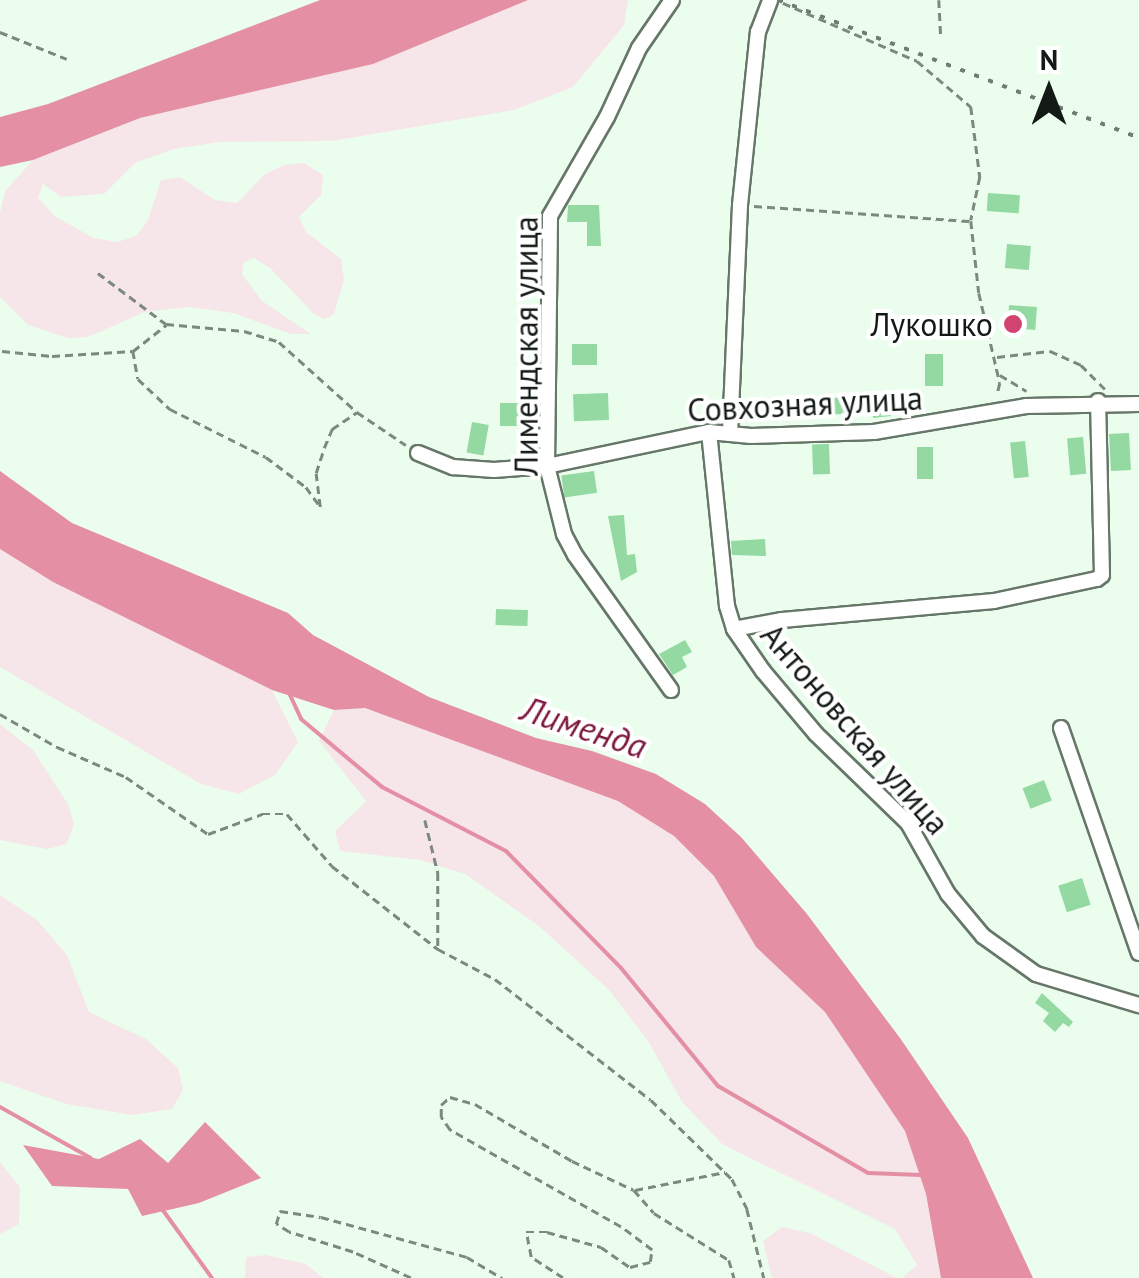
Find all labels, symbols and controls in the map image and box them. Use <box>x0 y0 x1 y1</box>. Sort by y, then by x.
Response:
north arrow <box>999 40 1099 140</box>
text: N <box>1040 41 1058 78</box>
street label: Лимендская улица <box>507 216 545 476</box>
place label: Лукошко <box>870 305 993 343</box>
marker: Лукошко <box>1002 313 1024 335</box>
street label: Совхозная улица <box>686 379 924 429</box>
street label: Антоновская улица <box>753 616 957 842</box>
water label: Лименда <box>516 687 652 767</box>

